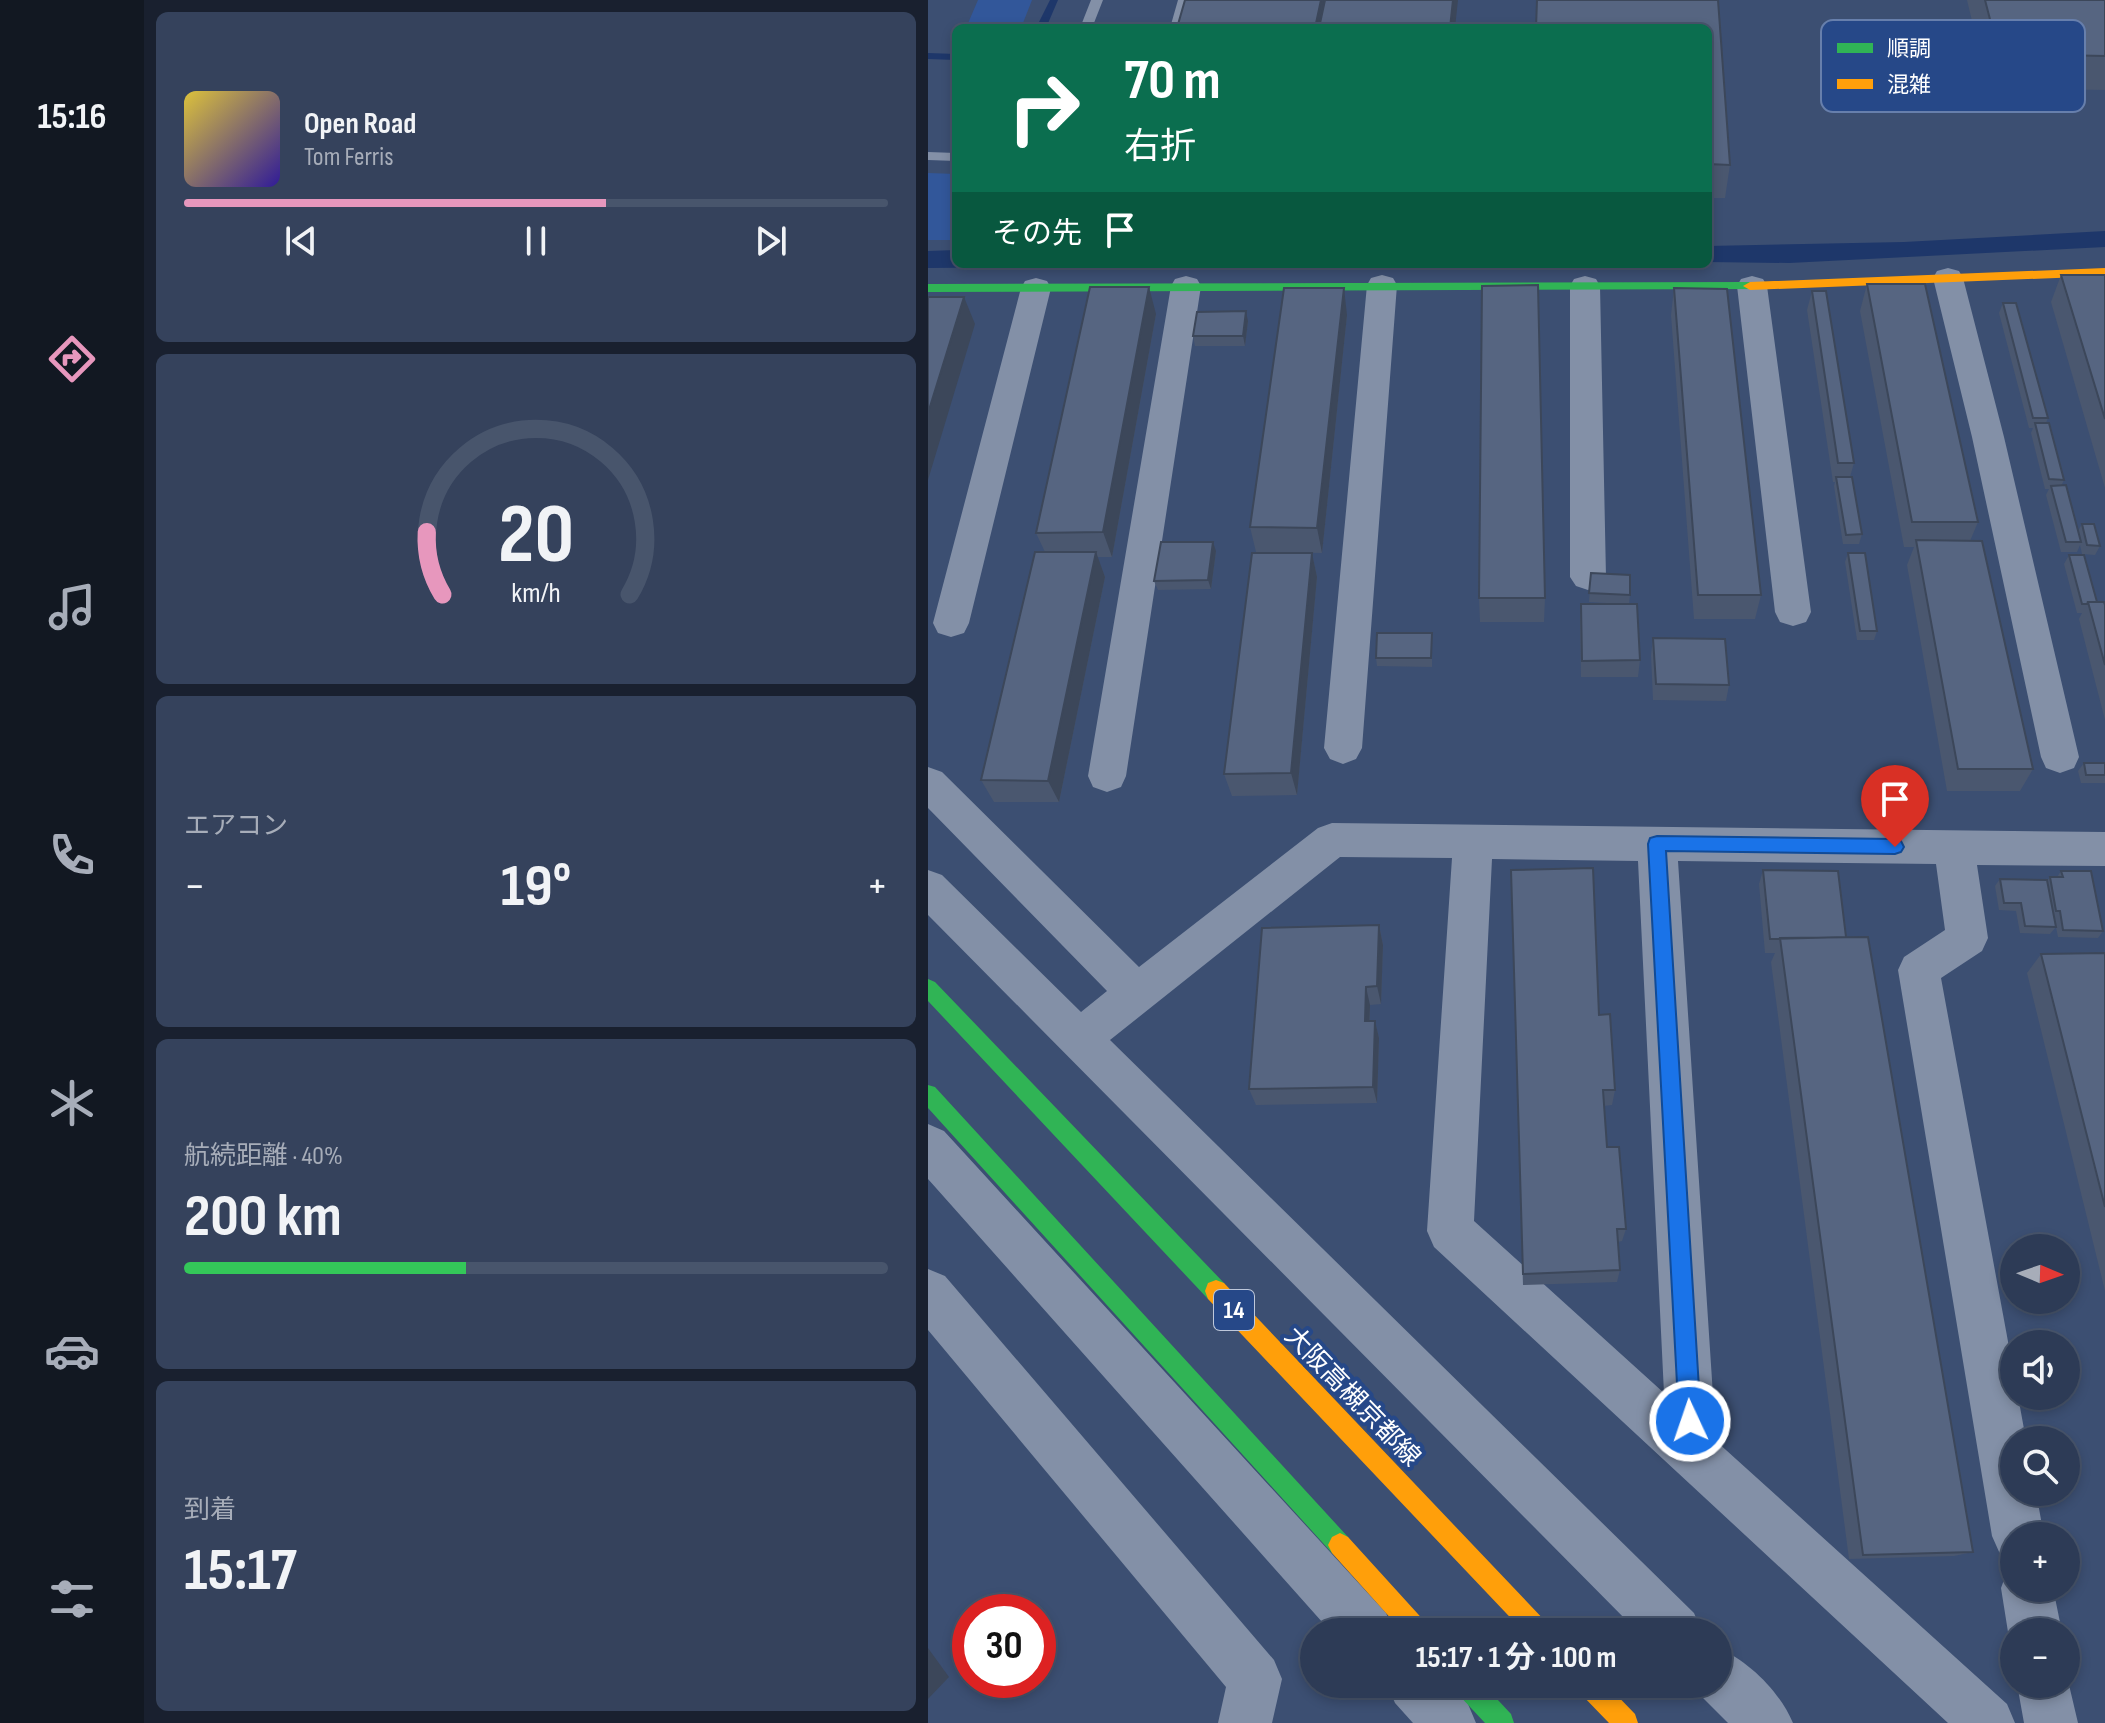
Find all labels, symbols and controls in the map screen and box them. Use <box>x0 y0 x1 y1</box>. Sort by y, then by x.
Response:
legend <box>1821 20 2085 112</box>
text: 順調 <box>1887 36 1931 63</box>
text: 70 m <box>1124 48 1221 115</box>
icon: right <box>992 56 1096 160</box>
text: 混雑 <box>1887 72 1931 99</box>
text: 15:16 <box>37 96 107 139</box>
text: Open Road <box>304 106 416 142</box>
text: 右折 <box>1124 126 1196 169</box>
text: Tom Ferris <box>304 142 394 173</box>
icon: arrive <box>1098 208 1142 252</box>
text: その先 <box>992 216 1082 252</box>
icon: previous <box>279 219 323 263</box>
icon: pause <box>514 219 558 263</box>
icon: next <box>749 219 793 263</box>
icon: directions <box>44 331 100 387</box>
text: 20 <box>498 486 574 586</box>
text: km/h <box>511 576 561 611</box>
icon: music <box>44 579 100 635</box>
pin <box>1861 765 1929 847</box>
icon: arrive <box>1873 777 1917 821</box>
text: エアコン <box>184 811 288 842</box>
icon: phone <box>44 827 100 883</box>
text: 19° <box>501 851 571 923</box>
text: − <box>184 860 206 913</box>
text: + <box>866 860 888 913</box>
icon: climate <box>44 1075 100 1131</box>
text: 航続距離 · 40% <box>184 1141 343 1172</box>
text: 200 km <box>184 1181 342 1253</box>
north arrow <box>2000 1234 2080 1314</box>
map controls <box>2000 1234 2080 1698</box>
road number: 14 <box>1214 1290 1254 1330</box>
street label: 大阪高槻京都線 <box>1278 1321 1426 1473</box>
icon: car <box>44 1323 100 1379</box>
button: sound <box>2000 1330 2080 1410</box>
position arrow <box>1648 1379 1732 1463</box>
button: search <box>2000 1426 2080 1506</box>
text: 到着 <box>184 1495 236 1526</box>
button: + <box>2000 1522 2080 1602</box>
text: 15:17 <box>184 1535 297 1607</box>
icon: filters <box>44 1571 100 1627</box>
speed limit sign: 30 <box>952 1594 1056 1698</box>
button: − <box>2000 1618 2080 1698</box>
text: 15:17 · 1 分 · 100 m <box>1416 1640 1616 1676</box>

